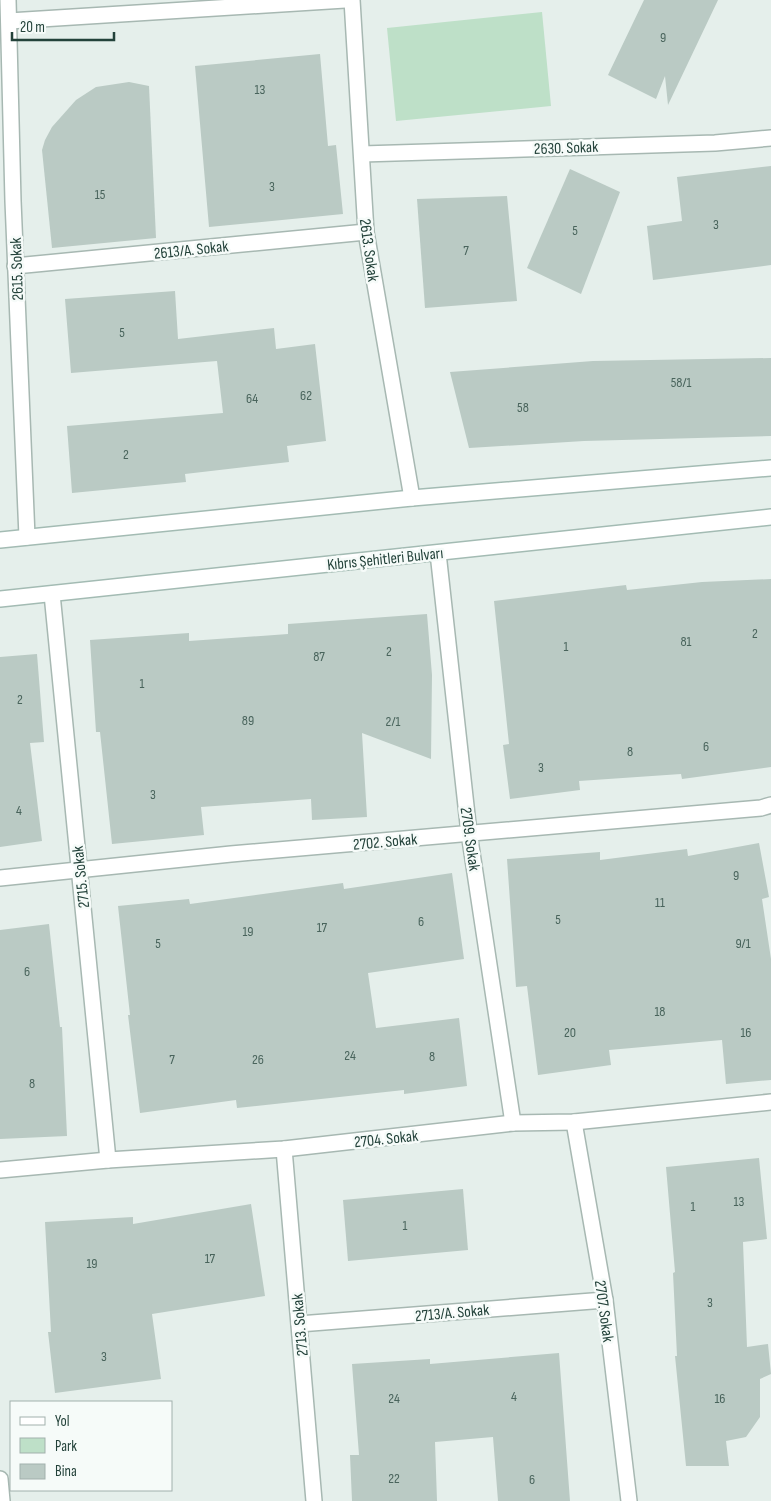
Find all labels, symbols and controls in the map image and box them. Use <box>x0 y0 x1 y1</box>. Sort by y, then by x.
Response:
scale bar <box>12 10 115 42</box>
text: 20 m <box>20 18 45 37</box>
house number: 9 <box>660 29 666 46</box>
house number: 13 <box>255 81 266 98</box>
street label: 2630. Sokak <box>534 138 599 159</box>
house number: 3 <box>269 178 275 195</box>
house number: 15 <box>95 186 106 203</box>
house number: 3 <box>713 216 719 233</box>
street label: 2613. Sokak <box>355 218 382 283</box>
house number: 5 <box>572 222 578 239</box>
street label: 2615. Sokak <box>7 237 28 301</box>
street label: 2613/A. Sokak <box>153 237 229 264</box>
house number: 7 <box>463 242 469 259</box>
house number: 5 <box>119 324 125 341</box>
house number: 58/1 <box>671 374 691 391</box>
house number: 62 <box>300 387 312 404</box>
house number: 64 <box>246 390 258 407</box>
house number: 58 <box>517 399 529 416</box>
house number: 2 <box>123 446 129 463</box>
street label: Kıbrıs Şehitleri Bulvarı <box>326 544 444 575</box>
house number: 2 <box>752 625 758 642</box>
house number: 81 <box>680 633 692 650</box>
house number: 1 <box>564 638 569 655</box>
house number: 2 <box>386 643 392 660</box>
house number: 87 <box>313 648 325 665</box>
house number: 1 <box>140 675 145 692</box>
house number: 2 <box>17 691 23 708</box>
house number: 89 <box>242 712 254 729</box>
house number: 2/1 <box>385 713 401 730</box>
house number: 6 <box>703 738 709 755</box>
house number: 8 <box>627 743 633 760</box>
house number: 3 <box>538 759 544 776</box>
house number: 3 <box>150 786 156 803</box>
house number: 4 <box>16 802 22 819</box>
street label: 2709. Sokak <box>456 806 483 872</box>
street label: 2702. Sokak <box>352 830 418 855</box>
street label: 2715. Sokak <box>69 845 94 909</box>
house number: 9 <box>733 867 739 884</box>
house number: 11 <box>655 894 665 911</box>
house number: 5 <box>555 911 561 928</box>
house number: 6 <box>418 913 424 930</box>
house number: 17 <box>317 919 328 936</box>
house number: 19 <box>242 923 254 940</box>
house number: 5 <box>155 935 161 952</box>
house number: 9/1 <box>735 935 751 952</box>
house number: 6 <box>24 963 30 980</box>
house number: 18 <box>654 1003 666 1020</box>
house number: 20 <box>564 1024 576 1041</box>
house number: 16 <box>740 1024 752 1041</box>
house number: 24 <box>344 1047 356 1064</box>
house number: 8 <box>429 1048 435 1065</box>
house number: 7 <box>169 1051 175 1068</box>
house number: 26 <box>252 1051 264 1068</box>
house number: 8 <box>29 1075 35 1092</box>
street label: 2704. Sokak <box>353 1127 419 1152</box>
house number: 13 <box>734 1193 745 1210</box>
house number: 1 <box>691 1198 696 1215</box>
house number: 1 <box>403 1217 408 1234</box>
house number: 17 <box>205 1250 216 1267</box>
house number: 19 <box>86 1255 98 1272</box>
street label: 2707. Sokak <box>590 1279 617 1343</box>
street label: 2713. Sokak <box>288 1293 313 1357</box>
house number: 3 <box>707 1294 713 1311</box>
street label: 2713/A. Sokak <box>414 1301 490 1326</box>
house number: 3 <box>101 1348 107 1365</box>
house number: 4 <box>511 1388 517 1405</box>
house number: 24 <box>388 1390 400 1407</box>
house number: 16 <box>714 1390 726 1407</box>
legend <box>10 1401 172 1491</box>
text: Yol <box>55 1412 70 1431</box>
text: Park <box>55 1437 77 1456</box>
text: Bina <box>55 1462 77 1481</box>
house number: 22 <box>388 1470 400 1487</box>
house number: 6 <box>529 1471 535 1488</box>

